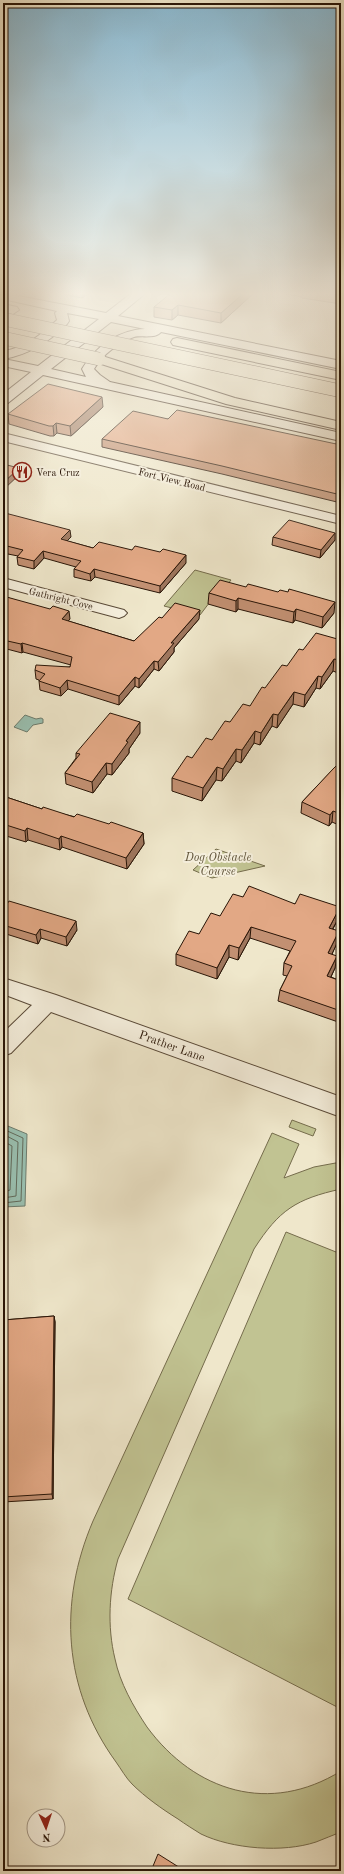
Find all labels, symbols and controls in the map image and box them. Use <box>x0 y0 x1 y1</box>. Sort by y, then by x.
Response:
restaurant icon: Vera Cruz <box>11 461 33 483</box>
street label: Fort View Road <box>137 467 206 493</box>
place label: Vera Cruz <box>36 468 80 478</box>
street label: Gathright Cove <box>28 586 94 612</box>
park label: Dog Obstacle Course <box>184 852 251 878</box>
street label: Prather Lane <box>137 1029 207 1065</box>
north arrow <box>26 1808 66 1848</box>
text: N <box>41 1831 51 1842</box>

